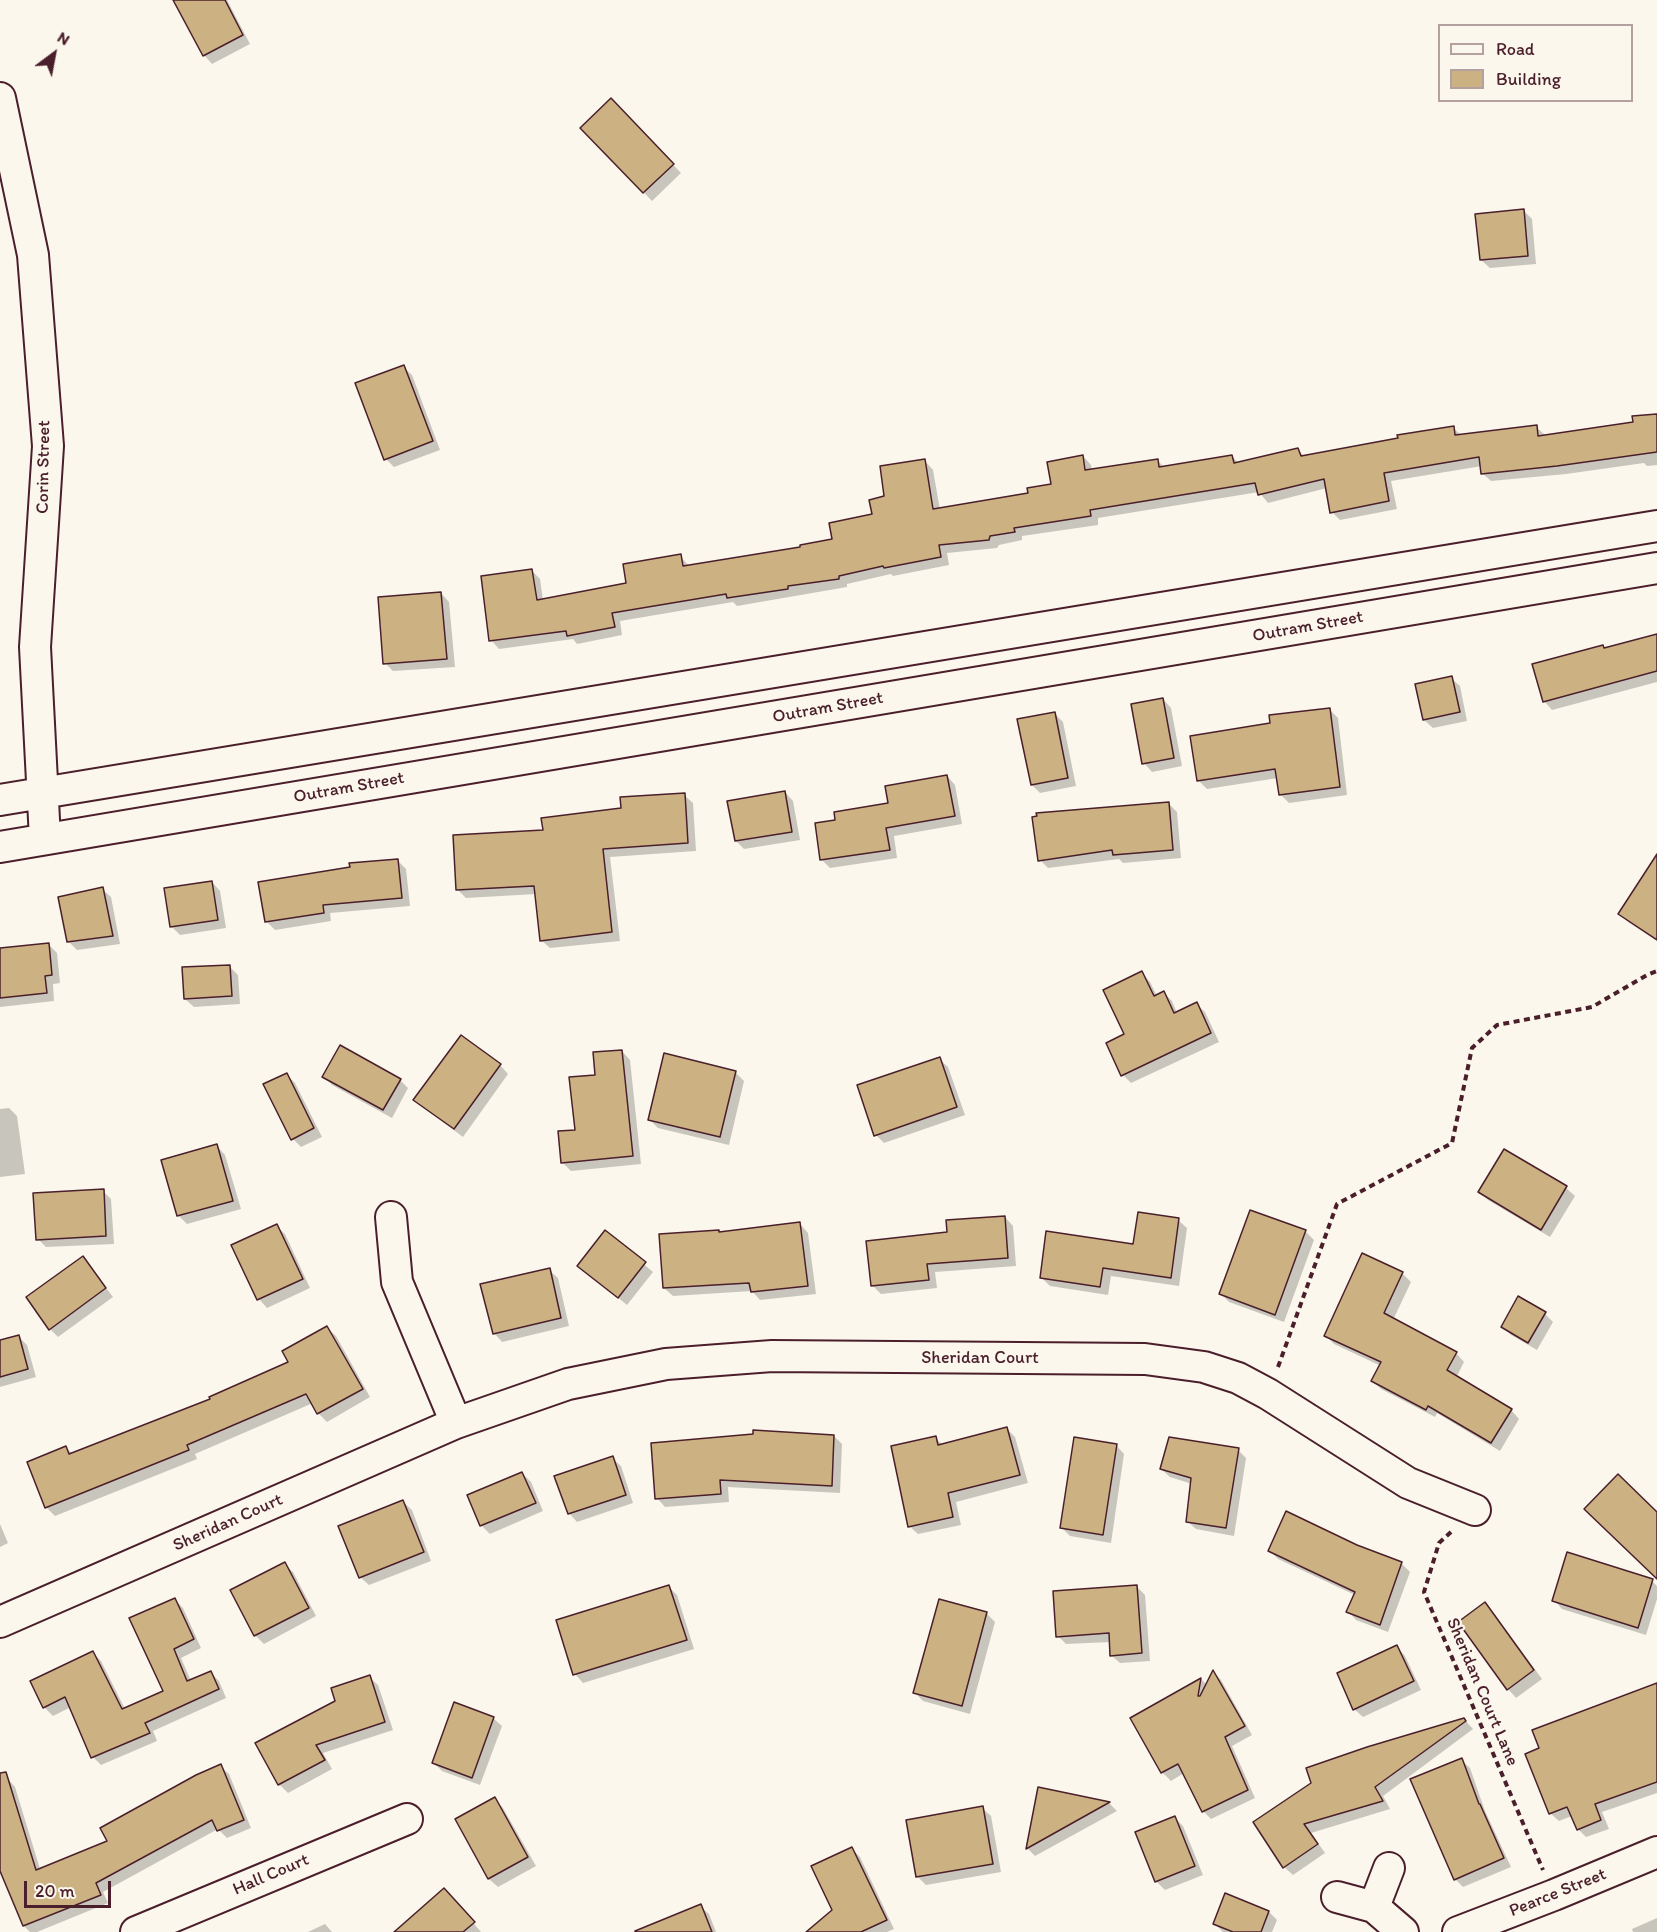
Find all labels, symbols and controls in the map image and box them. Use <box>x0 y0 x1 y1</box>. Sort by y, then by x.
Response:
north arrow <box>24 24 84 84</box>
legend <box>1438 24 1633 102</box>
text: N <box>54 27 73 49</box>
text: Road <box>1496 38 1535 60</box>
text: Building <box>1496 68 1561 90</box>
street label: Corin Street <box>32 420 56 514</box>
street label: Outram Street <box>1251 607 1365 647</box>
street label: Outram Street <box>771 688 885 728</box>
street label: Outram Street <box>292 768 406 808</box>
street label: Sheridan Court <box>921 1347 1039 1369</box>
street label: Sheridan Court <box>170 1489 286 1557</box>
street label: Sheridan Court Lane <box>1441 1615 1523 1769</box>
street label: Hall Court <box>230 1849 312 1901</box>
street label: Pearce Street <box>1506 1864 1610 1922</box>
scale bar <box>27 1869 114 1907</box>
text: 20 m <box>35 1880 75 1902</box>

